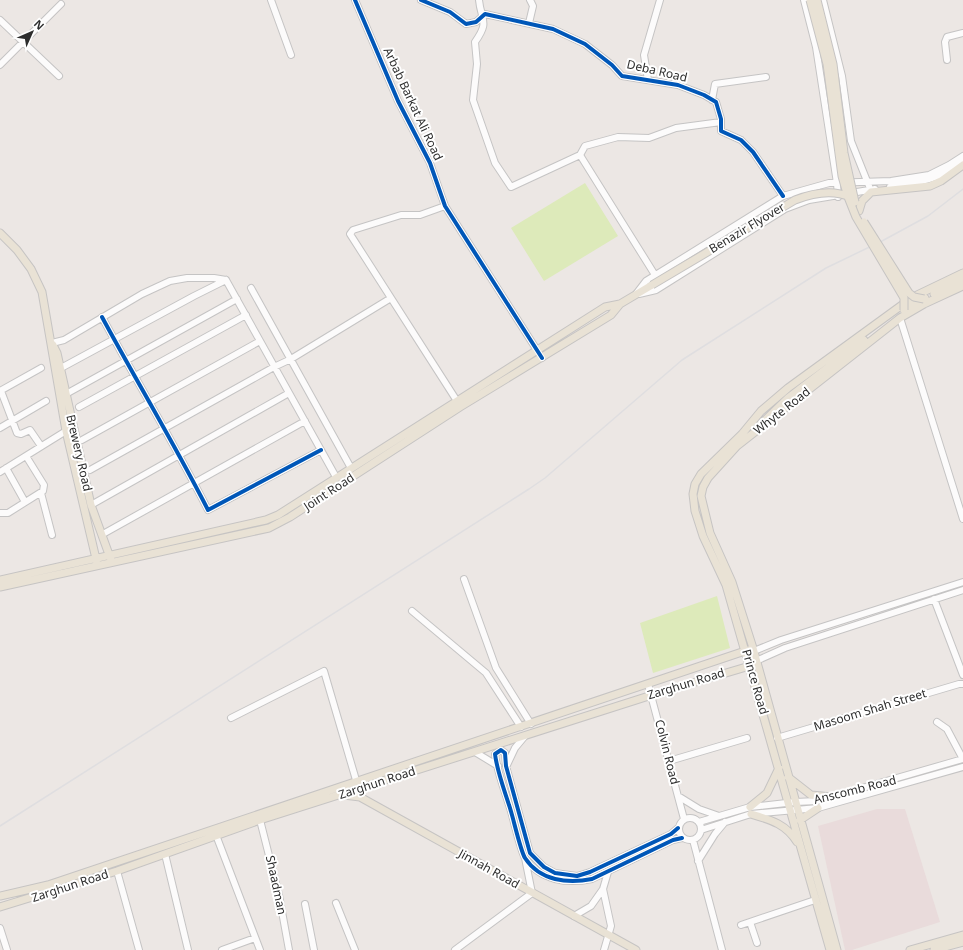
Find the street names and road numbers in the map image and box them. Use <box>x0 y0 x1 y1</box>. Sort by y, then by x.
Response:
street label: Arbab Barkat Ali Road <box>380 44 447 163</box>
street label: Deba Road <box>625 55 689 86</box>
street label: Benazir Flyover <box>706 198 788 257</box>
street label: Whyte Road <box>750 383 814 438</box>
street label: Brewery Road <box>62 413 97 493</box>
street label: Joint Road <box>299 469 357 515</box>
street label: Prince Road <box>738 647 773 717</box>
street label: Zarghun Road <box>645 664 727 703</box>
street label: Masoom Shah Street <box>811 684 929 735</box>
street label: Colvin Road <box>651 718 684 786</box>
street label: Zarghun Road <box>336 762 418 803</box>
street label: Anscomb Road <box>812 771 898 808</box>
street label: Jinnah Road <box>455 844 523 892</box>
street label: Shaadman <box>262 854 291 916</box>
street label: Zarghun Road <box>29 865 111 906</box>

